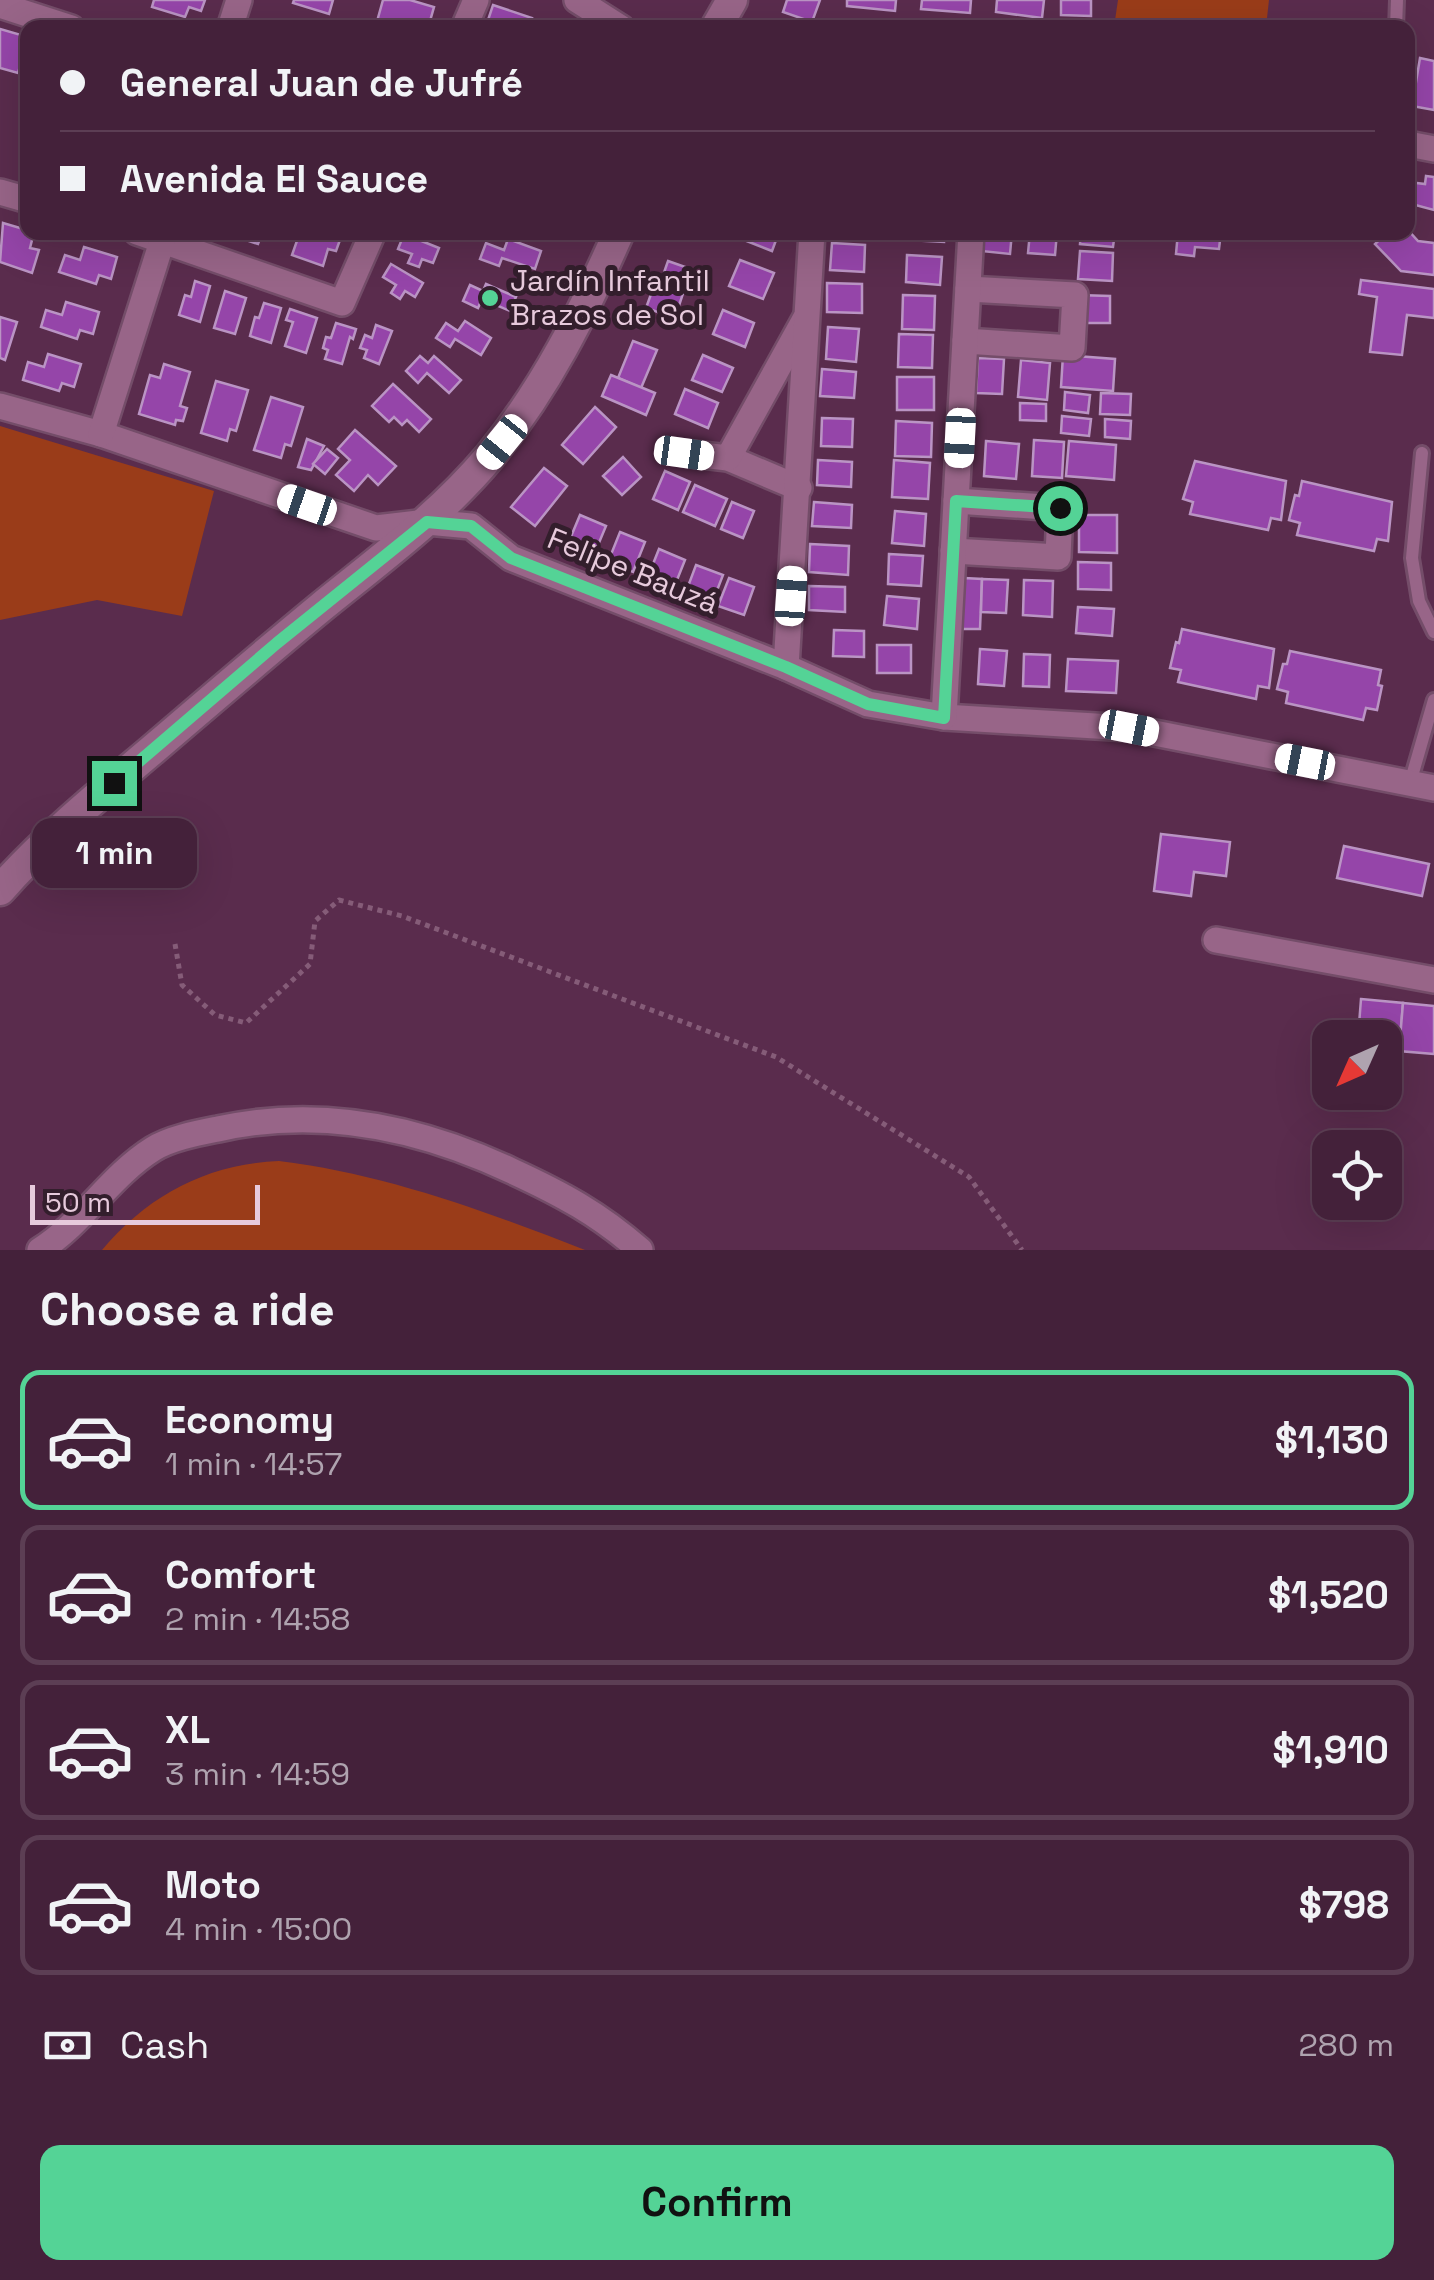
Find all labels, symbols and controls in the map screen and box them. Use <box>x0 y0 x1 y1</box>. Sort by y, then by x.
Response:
text: General Juan de Jufré <box>120 59 523 107</box>
text: Avenida El Sauce <box>120 155 428 203</box>
place label: Jardín Infantil Brazos de Sol <box>510 261 710 334</box>
marker: Jardín Infantil Brazos de Sol <box>479 287 501 309</box>
car <box>943 407 977 469</box>
car <box>471 409 533 475</box>
car <box>652 434 716 472</box>
car <box>274 481 340 529</box>
route start <box>1038 486 1083 531</box>
street label: Felipe Bauzá <box>542 519 724 623</box>
car <box>774 565 808 627</box>
car <box>1097 708 1161 748</box>
car <box>1273 742 1337 782</box>
route end <box>92 761 137 806</box>
callout: 1 min <box>32 818 196 888</box>
text: 1 min <box>75 833 154 873</box>
north arrow <box>1312 1020 1402 1110</box>
map controls <box>1312 1020 1402 1220</box>
button: locate <box>1312 1130 1402 1220</box>
scale bar <box>30 1180 260 1224</box>
text: 50 m <box>45 1184 111 1220</box>
text: Choose a ride <box>40 1281 335 1338</box>
icon: car <box>45 1395 135 1485</box>
text: Economy <box>165 1396 334 1444</box>
text: $1,130 <box>1275 1416 1389 1464</box>
text: 1 min · 14:57 <box>165 1444 342 1484</box>
icon: car <box>45 1550 135 1640</box>
text: Comfort <box>165 1551 316 1599</box>
text: $1,520 <box>1268 1571 1389 1619</box>
text: 2 min · 14:58 <box>165 1599 351 1639</box>
icon: car <box>45 1705 135 1795</box>
text: XL <box>165 1706 210 1754</box>
text: $1,910 <box>1272 1726 1389 1774</box>
text: 3 min · 14:59 <box>165 1754 350 1794</box>
icon: car <box>45 1860 135 1950</box>
text: Moto <box>165 1861 261 1909</box>
text: $798 <box>1299 1881 1389 1929</box>
text: 4 min · 15:00 <box>165 1909 352 1949</box>
icon: cash <box>40 2018 95 2073</box>
text: Cash <box>120 2021 209 2069</box>
text: 280 m <box>1299 2025 1394 2065</box>
button: Confirm <box>40 2145 1394 2260</box>

